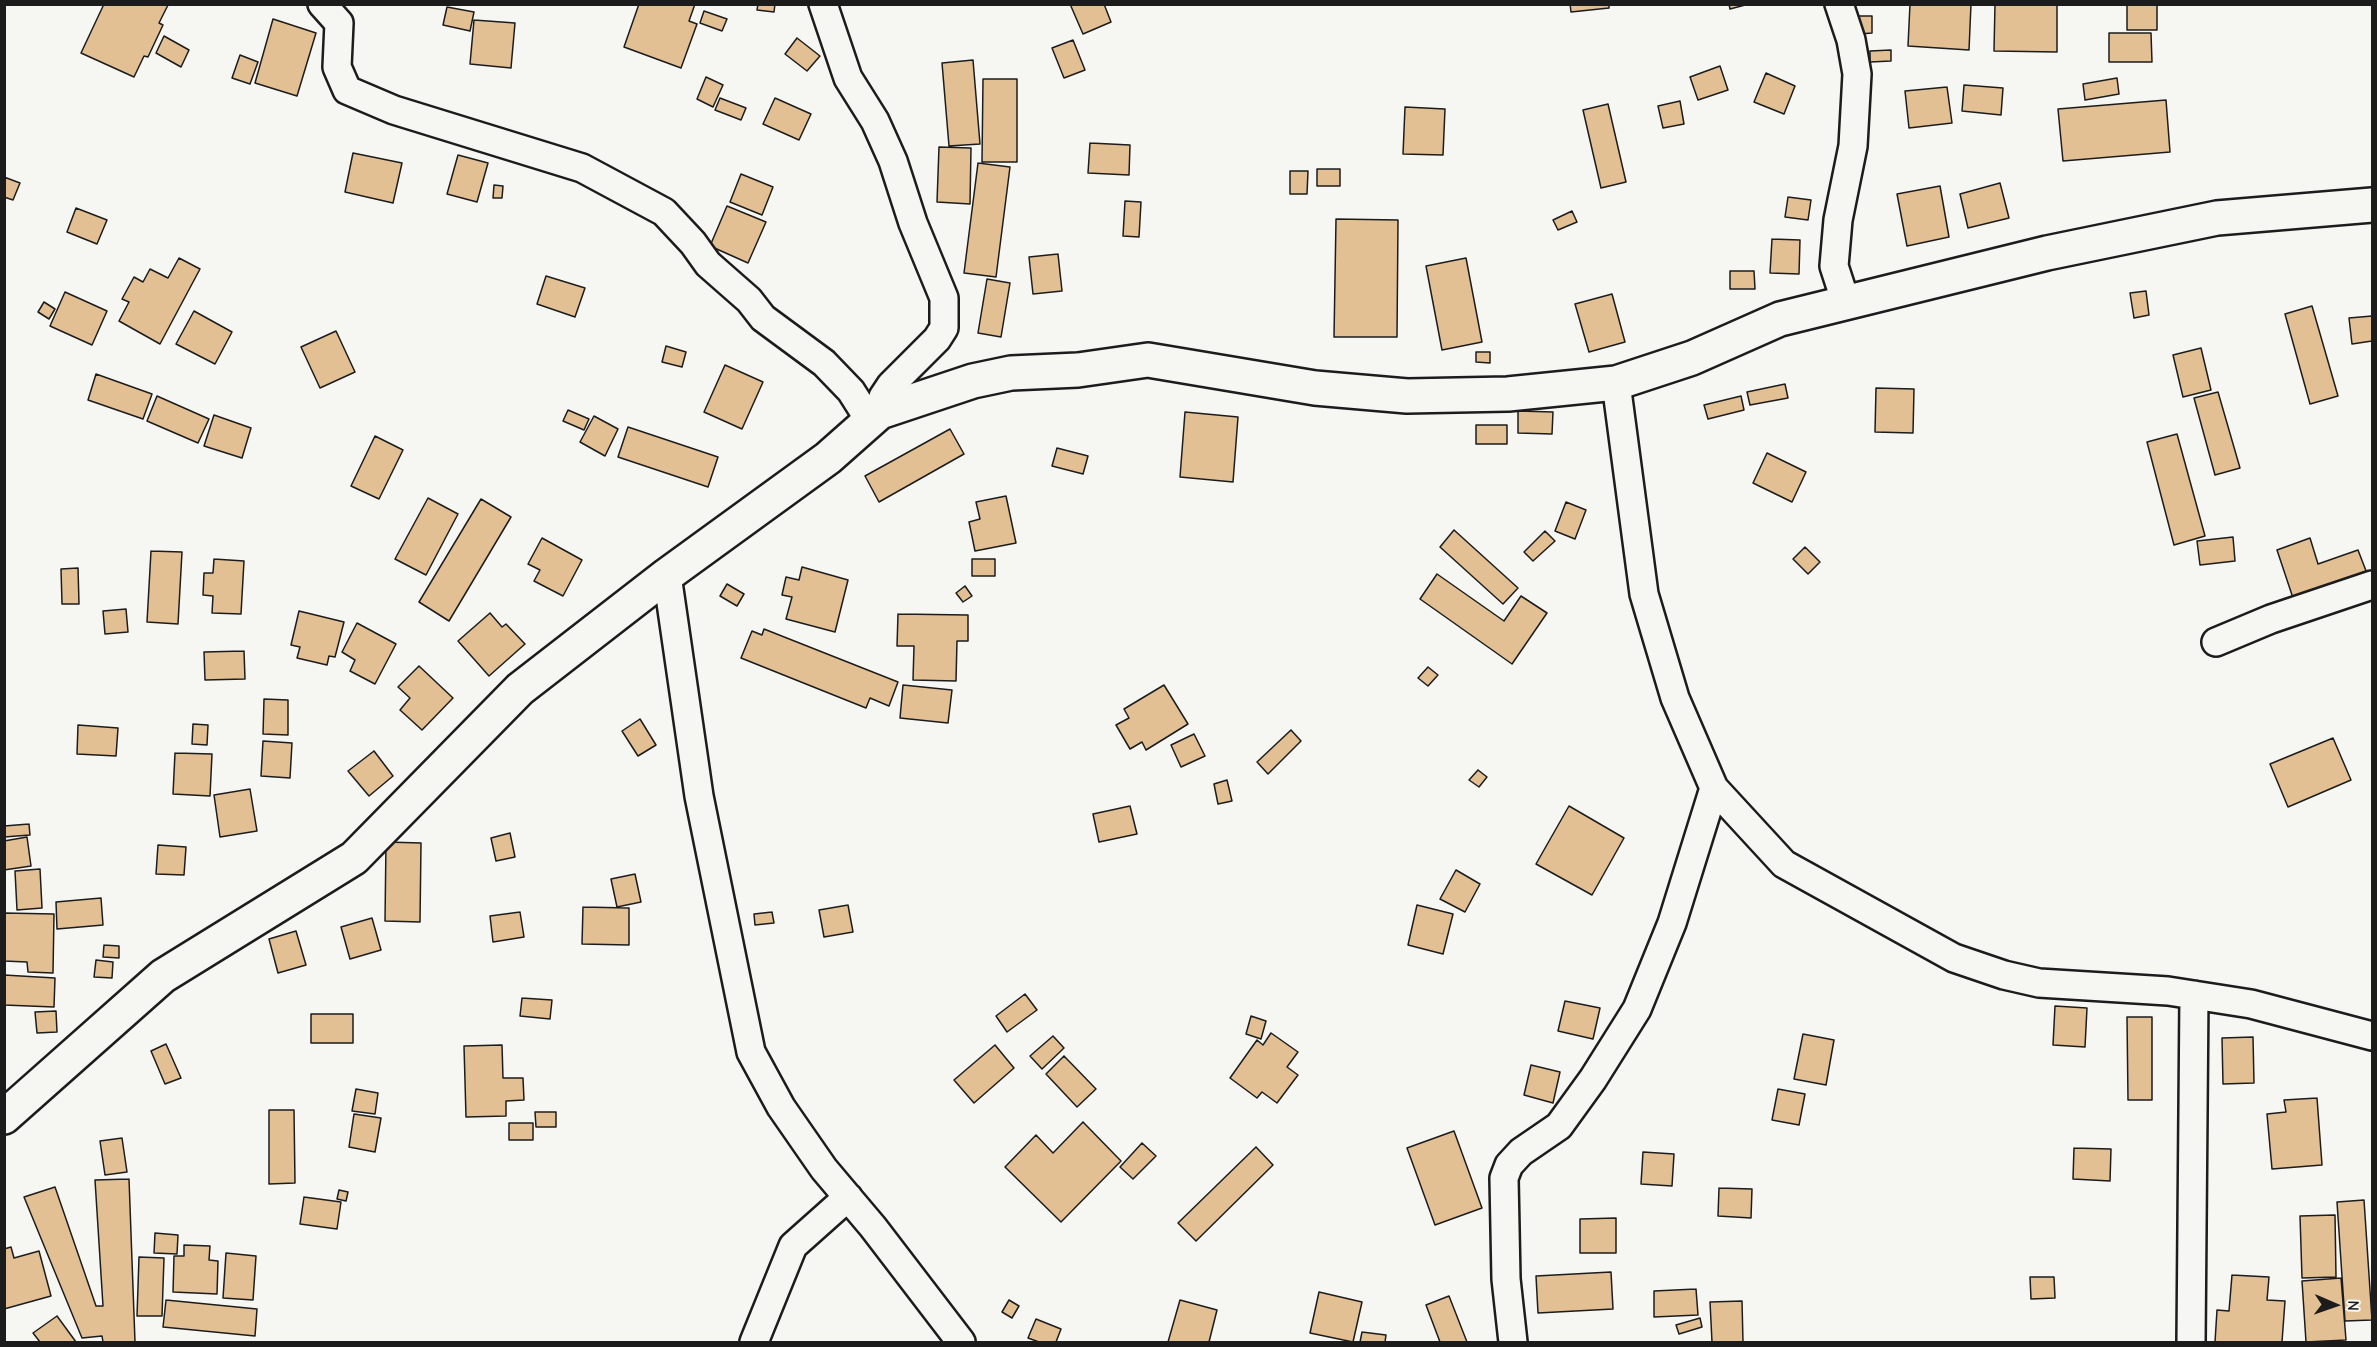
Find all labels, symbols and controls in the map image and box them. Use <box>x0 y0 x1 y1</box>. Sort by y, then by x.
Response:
north arrow <box>2305 1275 2365 1335</box>
text: N <box>2344 1300 2362 1311</box>

